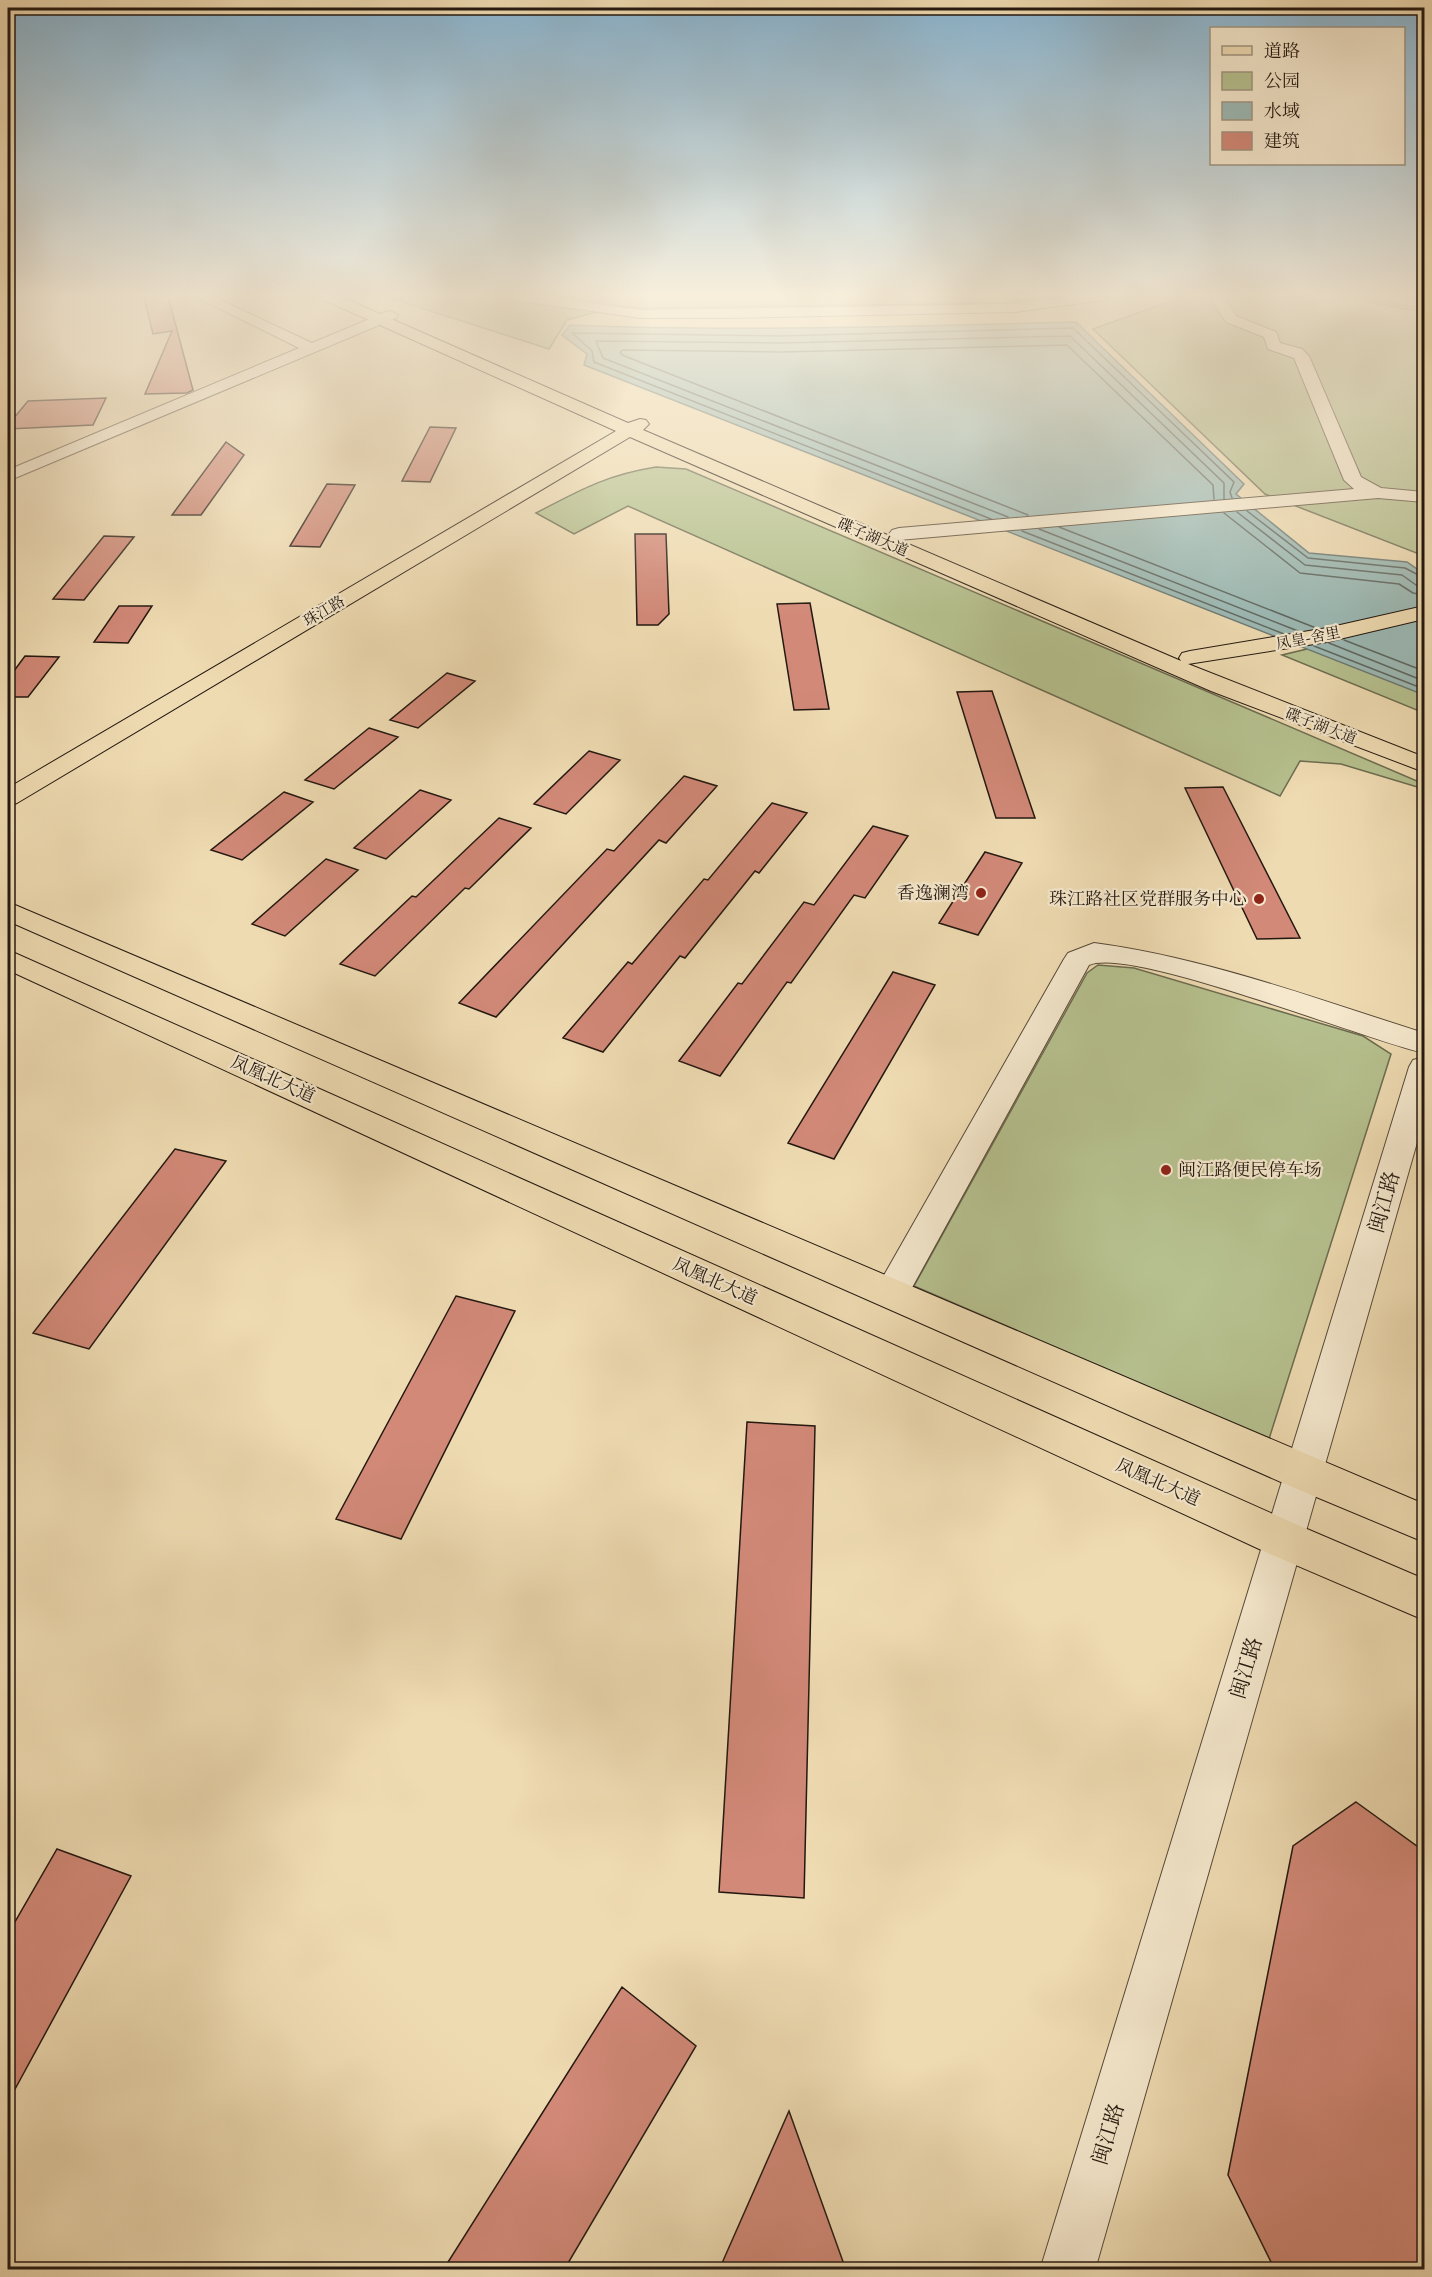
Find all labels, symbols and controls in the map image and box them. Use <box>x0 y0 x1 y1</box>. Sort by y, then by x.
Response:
legend <box>1210 27 1405 165</box>
text: 道路 <box>1264 37 1300 64</box>
text: 公园 <box>1264 67 1300 94</box>
text: 水域 <box>1264 97 1300 124</box>
text: 建筑 <box>1264 127 1300 154</box>
street label: 碟子湖大道 <box>835 512 912 561</box>
street label: 珠江路 <box>299 590 348 631</box>
street label: 凤皇-舍里 <box>1274 621 1342 654</box>
street label: 碟子湖大道 <box>1282 702 1360 749</box>
place label: 香逸澜湾 <box>897 879 969 906</box>
place label: 珠江路社区党群服务中心 <box>1049 885 1247 912</box>
marker: 香逸澜湾 <box>974 886 988 900</box>
marker: 珠江路社区党群服务中心 <box>1252 892 1266 906</box>
street label: 凤凰北大道 <box>227 1048 320 1109</box>
place label: 闽江路便民停车场 <box>1178 1156 1322 1183</box>
marker: 闽江路便民停车场 <box>1159 1163 1173 1177</box>
street label: 闽江路 <box>1360 1167 1407 1236</box>
street label: 凤凰北大道 <box>669 1250 762 1311</box>
street label: 凤凰北大道 <box>1112 1451 1205 1512</box>
street label: 闽江路 <box>1221 1633 1270 1703</box>
street label: 闽江路 <box>1083 2099 1132 2169</box>

